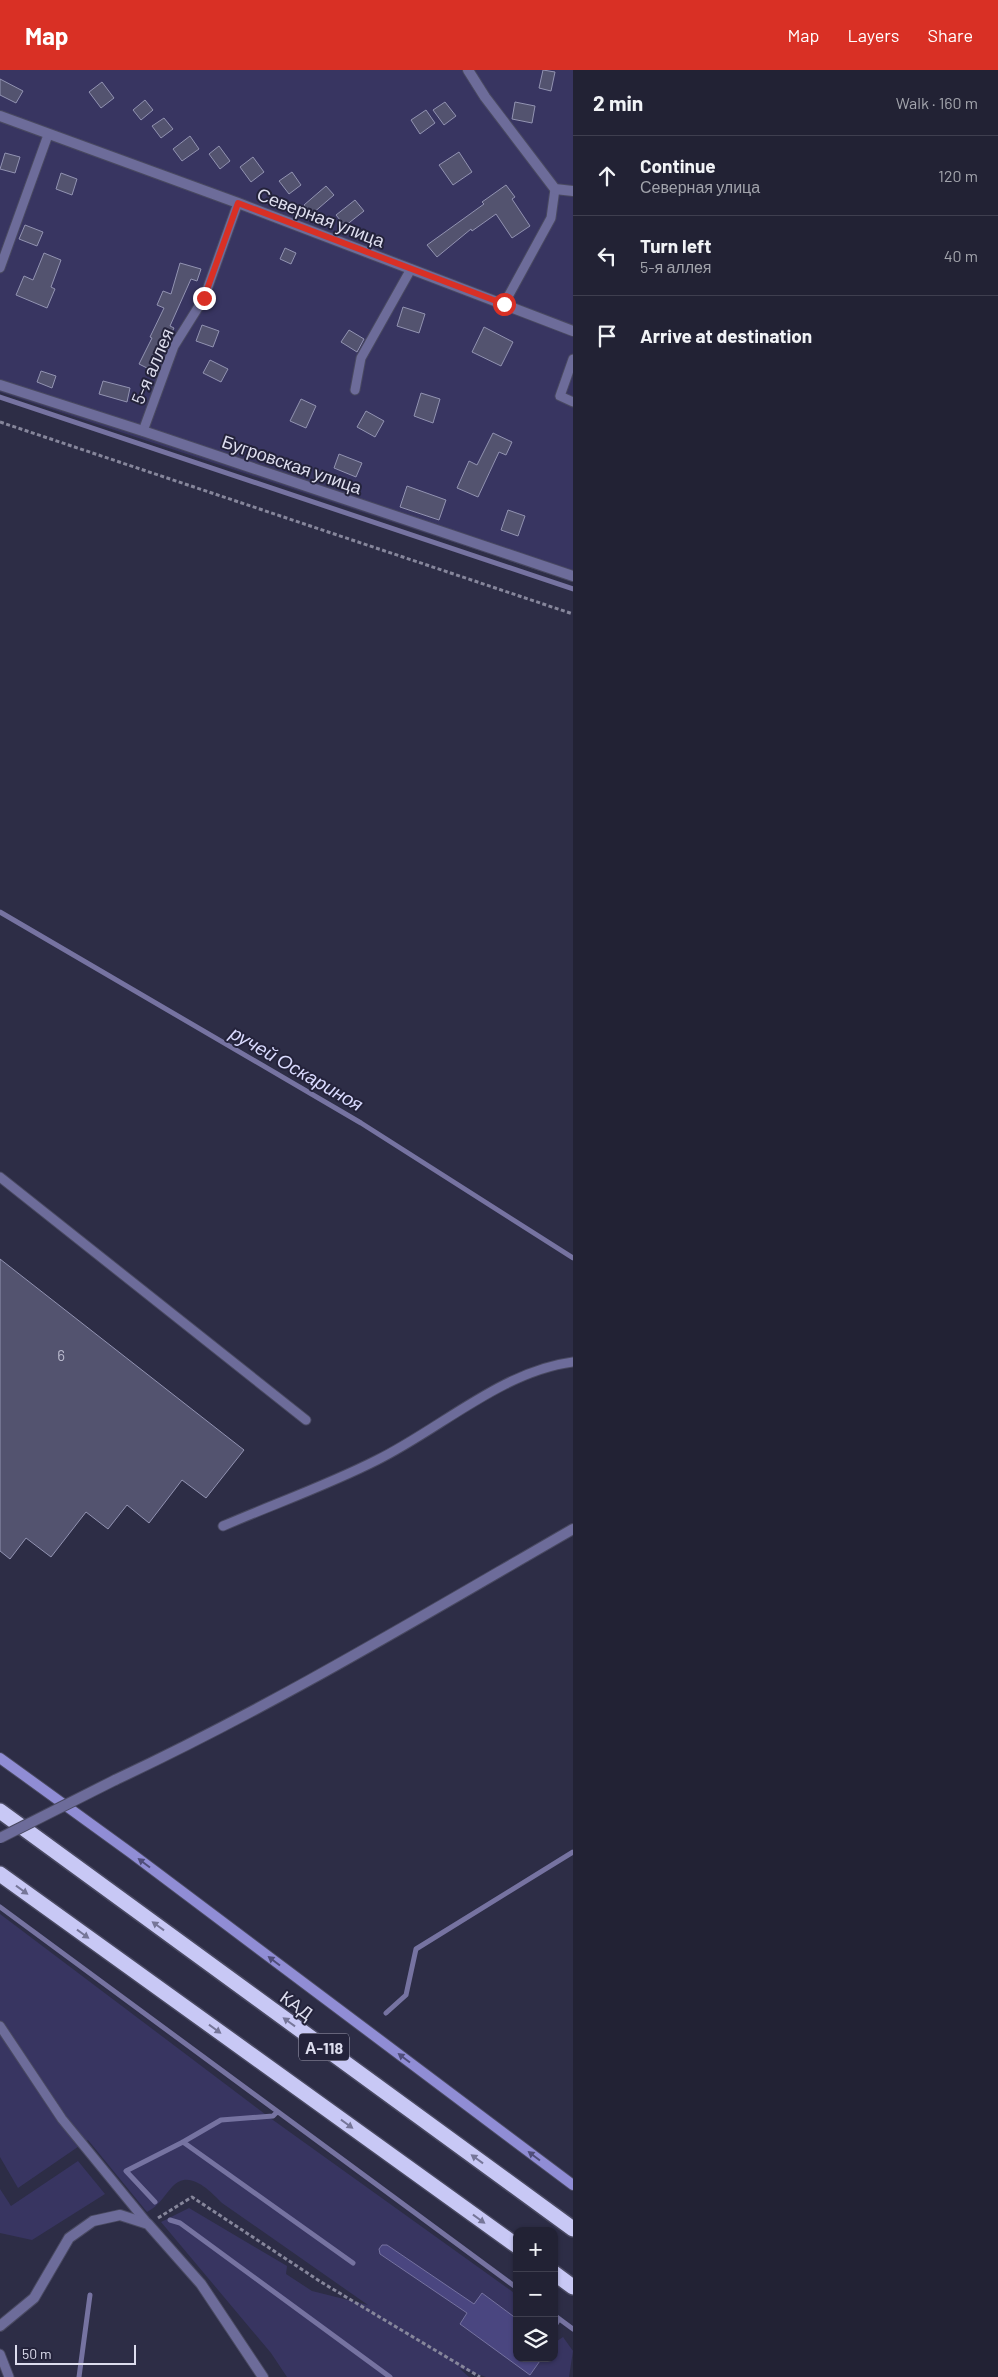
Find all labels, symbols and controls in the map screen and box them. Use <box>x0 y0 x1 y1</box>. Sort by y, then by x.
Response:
text: Map <box>25 21 68 50</box>
text: Map <box>787 24 819 46</box>
text: Layers <box>847 24 900 46</box>
text: Share <box>928 24 973 46</box>
text: 2 min <box>593 90 643 115</box>
text: Walk · 160 m <box>896 93 978 112</box>
text: Continue <box>640 154 716 177</box>
icon: ahead <box>593 162 621 190</box>
text: 120 m <box>938 166 978 185</box>
text: Северная улица <box>640 177 760 196</box>
street label: Северная улица <box>254 183 389 252</box>
text: Turn left <box>640 234 711 257</box>
icon: left <box>593 242 621 270</box>
text: 40 m <box>944 246 978 265</box>
text: 5-я аллея <box>640 257 712 276</box>
route end <box>193 287 216 310</box>
route start <box>493 293 516 316</box>
icon: arrive <box>593 322 621 350</box>
text: Arrive at destination <box>640 324 812 347</box>
street label: 5-я аллея <box>126 325 178 407</box>
street label: Бугровская улица <box>219 430 366 499</box>
water label: ручей Оскариноя <box>226 1020 368 1115</box>
house number: 6 <box>57 1346 65 1364</box>
one-way arrow <box>137 1858 151 1868</box>
one-way arrow <box>15 1885 29 1895</box>
one-way arrow <box>152 1921 165 1932</box>
one-way arrow <box>76 1929 90 1939</box>
one-way arrow <box>268 1955 281 1966</box>
street label: КАД <box>276 1986 318 2024</box>
one-way arrow <box>282 2017 296 2027</box>
one-way arrow <box>208 2024 222 2034</box>
road number: А-118 <box>299 2034 349 2060</box>
one-way arrow <box>398 2053 411 2064</box>
one-way arrow <box>340 2119 354 2129</box>
one-way arrow <box>527 2151 541 2161</box>
one-way arrow <box>470 2154 484 2164</box>
one-way arrow <box>472 2214 486 2224</box>
map controls <box>513 2227 558 2362</box>
button: + <box>513 2227 558 2272</box>
button: − <box>513 2272 558 2317</box>
button: layers <box>513 2317 558 2362</box>
scale bar <box>15 2342 136 2365</box>
text: 50 m <box>22 2345 51 2362</box>

